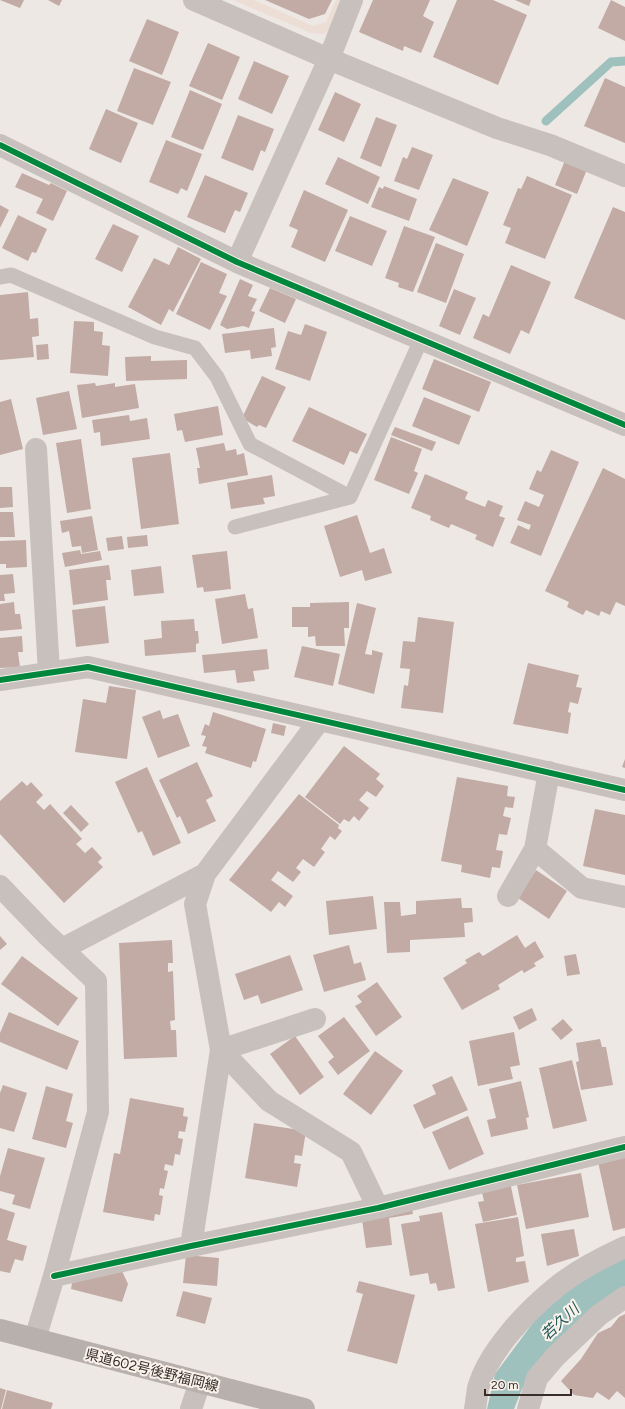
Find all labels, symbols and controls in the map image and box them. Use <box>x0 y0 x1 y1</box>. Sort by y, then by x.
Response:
water label: 若久川 <box>537 1299 584 1344</box>
street label: 県道602号後野福岡線 <box>83 1346 220 1395</box>
scale bar <box>485 1371 571 1397</box>
text: 20 m <box>491 1378 519 1392</box>

